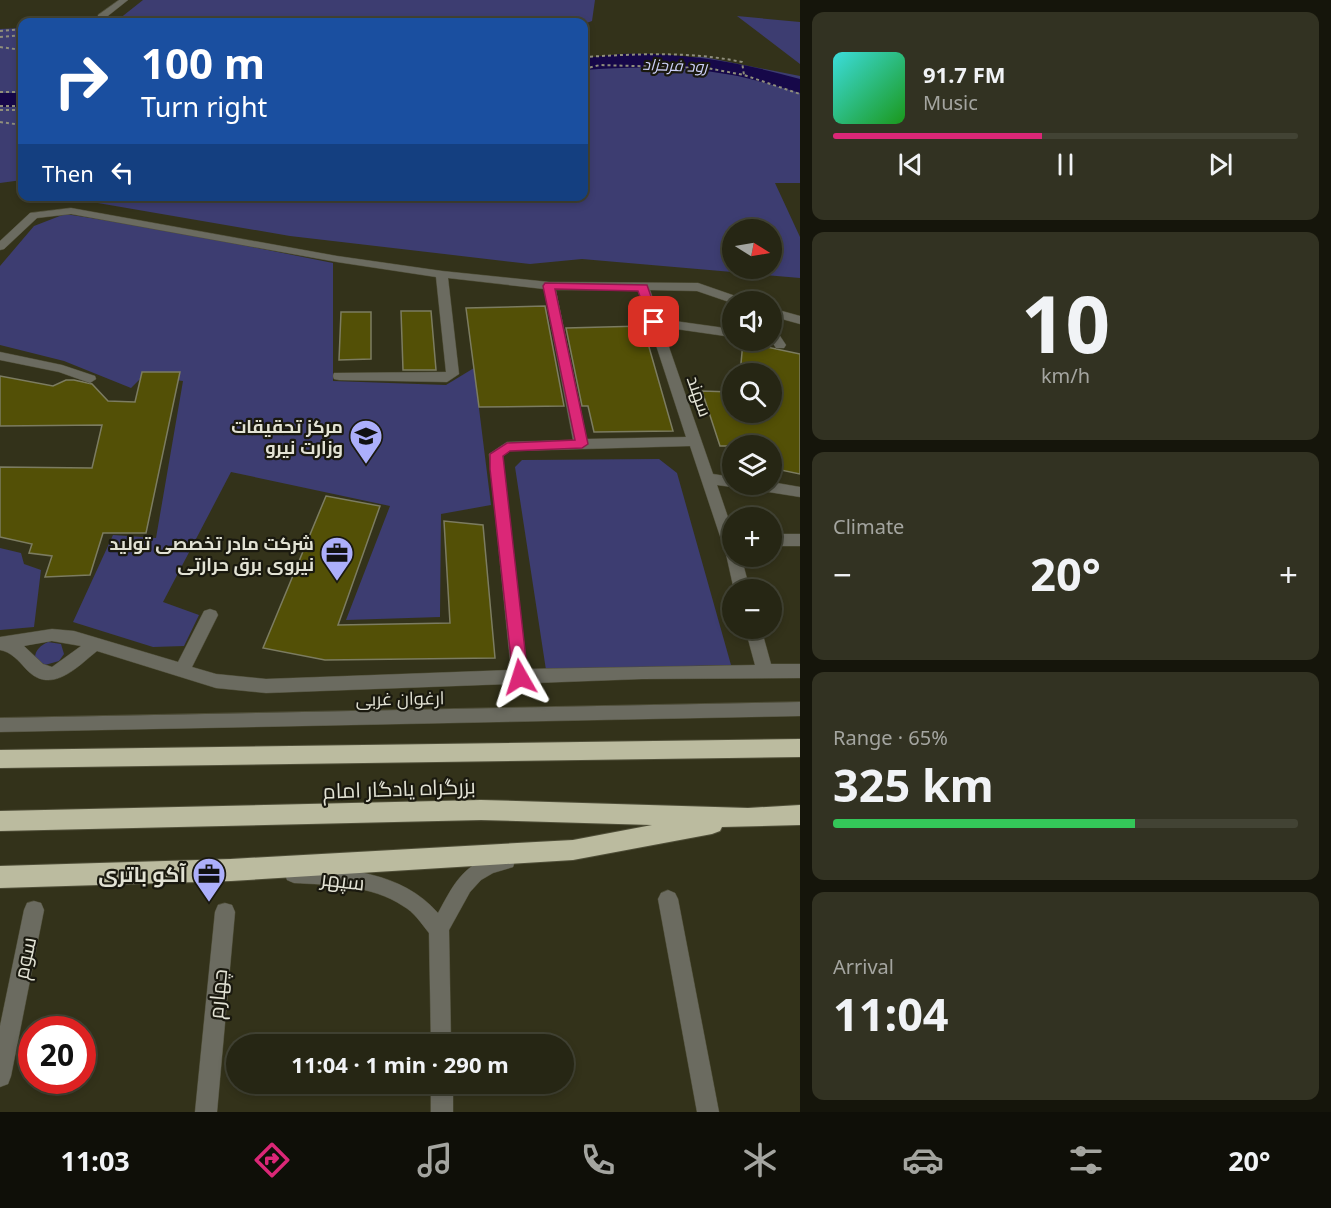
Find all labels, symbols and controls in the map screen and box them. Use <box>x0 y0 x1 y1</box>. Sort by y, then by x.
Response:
text: 100 m <box>141 34 265 91</box>
icon: right <box>42 42 120 120</box>
water label: رود فرحزاد <box>642 53 710 77</box>
text: 91.7 FM <box>923 59 1005 89</box>
text: Turn right <box>141 88 267 125</box>
text: Music <box>923 89 978 116</box>
icon: previous <box>894 148 927 181</box>
icon: pause <box>1049 148 1082 181</box>
icon: next <box>1204 148 1237 181</box>
icon: left <box>106 156 139 189</box>
text: Then <box>42 158 94 188</box>
north arrow <box>722 219 782 279</box>
map controls <box>722 219 782 639</box>
text: 10 <box>1021 270 1110 376</box>
button: sound <box>722 291 782 351</box>
pin <box>628 296 679 347</box>
icon: arrive <box>637 305 670 338</box>
text: km/h <box>1041 362 1090 389</box>
button: search <box>722 363 782 423</box>
street label: سهند <box>682 372 718 420</box>
place label: مرکز تحقیقات وزارت نیرو <box>231 414 343 459</box>
school or university icon: مرکز تحقیقات وزارت نیرو <box>348 418 384 465</box>
button: layers <box>722 435 782 495</box>
button: + <box>722 507 782 567</box>
text: Climate <box>833 513 904 540</box>
place label: شرکت مادر تخصصی تولید نیروی برق حرارتی <box>110 531 314 576</box>
office icon: شرکت مادر تخصصی تولید نیروی برق حرارتی <box>319 535 355 582</box>
text: 20° <box>1030 543 1101 604</box>
text: − <box>833 552 852 597</box>
text: + <box>1279 552 1298 597</box>
button: − <box>722 579 782 639</box>
position arrow <box>488 645 552 709</box>
street label: ارغوان غربی <box>355 685 445 711</box>
text: Range · 65% <box>833 724 948 751</box>
text: 325 km <box>833 754 994 815</box>
street label: بزرگراه یادگار امام <box>322 771 476 806</box>
office icon: آکو باتری <box>191 856 227 903</box>
place label: آکو باتری <box>98 860 186 888</box>
street label: سپهر <box>319 863 366 897</box>
street label: سوم <box>6 934 43 982</box>
text: Arrival <box>833 953 894 980</box>
street label: چهارم <box>201 968 234 1020</box>
text: 11:04 <box>833 983 949 1044</box>
speed limit sign: 20 <box>18 1016 96 1094</box>
text: 11:04 · 1 min · 290 m <box>291 1049 509 1079</box>
icon: directions <box>251 1139 293 1181</box>
icon: music <box>414 1139 456 1181</box>
icon: phone <box>577 1139 619 1181</box>
icon: climate <box>739 1139 781 1181</box>
icon: car <box>902 1139 944 1181</box>
icon: filters <box>1065 1139 1107 1181</box>
text: 11:03 <box>60 1142 130 1179</box>
text: 20° <box>1228 1142 1271 1179</box>

